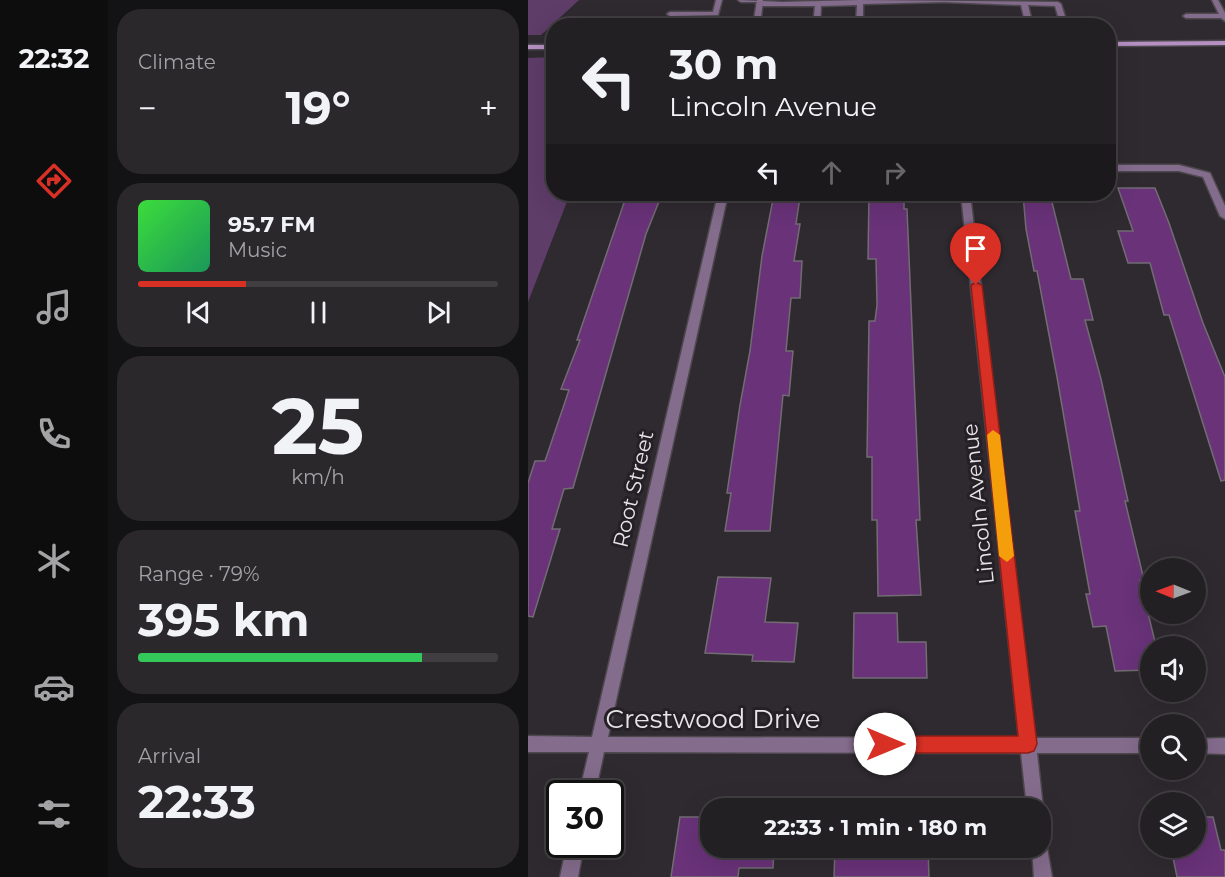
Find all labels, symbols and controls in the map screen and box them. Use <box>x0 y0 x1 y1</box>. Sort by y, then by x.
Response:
text: 30 m <box>669 38 778 90</box>
text: 22:32 <box>19 42 89 75</box>
icon: left <box>570 42 648 120</box>
text: Climate <box>138 50 216 74</box>
text: 19° <box>285 80 351 135</box>
text: − <box>138 88 157 128</box>
text: + <box>479 88 498 128</box>
text: Lincoln Avenue <box>669 90 877 123</box>
icon: left <box>752 156 785 189</box>
icon: ahead <box>815 156 848 189</box>
icon: right <box>878 156 911 189</box>
icon: directions <box>33 160 75 202</box>
text: 95.7 FM <box>228 211 315 238</box>
pin <box>950 223 1001 285</box>
icon: arrive <box>959 232 992 265</box>
text: Music <box>228 238 287 262</box>
icon: music <box>33 286 75 328</box>
icon: previous <box>182 296 215 329</box>
icon: pause <box>302 296 335 329</box>
icon: next <box>422 296 455 329</box>
text: 25 <box>272 378 364 474</box>
icon: phone <box>33 413 75 455</box>
street label: Lincoln Avenue <box>957 422 999 586</box>
street label: Root Street <box>607 428 659 550</box>
text: km/h <box>291 465 345 489</box>
icon: climate <box>33 540 75 582</box>
north arrow <box>1140 558 1206 624</box>
map controls <box>1140 558 1206 858</box>
text: Range · 79% <box>138 562 260 586</box>
text: 395 km <box>138 592 309 647</box>
button: sound <box>1140 636 1206 702</box>
icon: car <box>33 666 75 708</box>
street label: Crestwood Drive <box>606 703 820 735</box>
position arrow <box>853 712 917 776</box>
button: search <box>1140 714 1206 780</box>
text: Arrival <box>138 744 201 768</box>
text: 22:33 <box>138 774 256 829</box>
speed limit sign: 30 <box>546 780 624 858</box>
button: layers <box>1140 792 1206 858</box>
icon: filters <box>33 793 75 835</box>
text: 22:33 · 1 min · 180 m <box>764 814 987 841</box>

